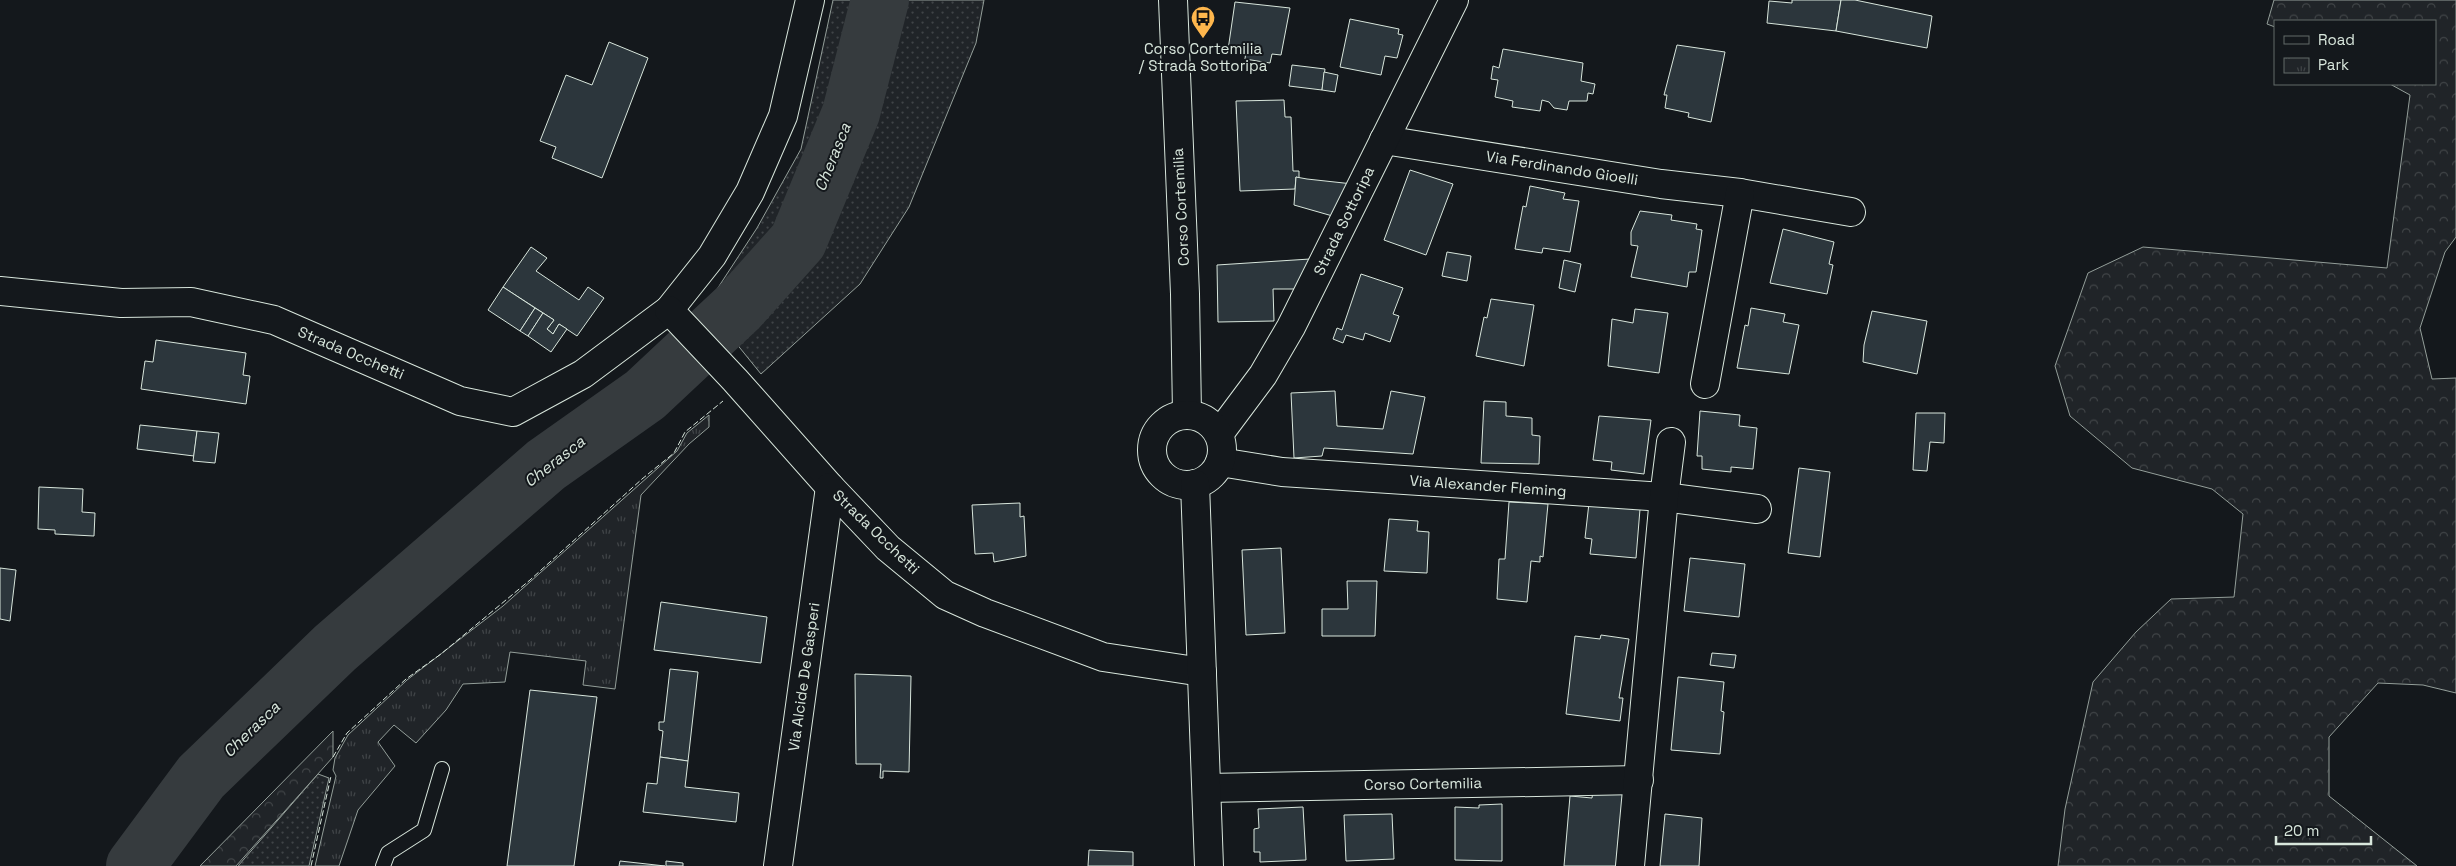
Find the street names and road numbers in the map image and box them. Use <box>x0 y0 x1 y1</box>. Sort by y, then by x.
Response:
street label: Via Ferdinando Gioelli <box>1485 146 1639 189</box>
street label: Corso Cortemilia <box>1168 147 1193 266</box>
street label: Strada Sottoripa <box>1309 163 1378 278</box>
street label: Strada Occhetti <box>295 322 407 383</box>
street label: Via Alexander Fleming <box>1409 471 1567 500</box>
street label: Strada Occhetti <box>829 485 924 578</box>
street label: Via Alcide De Gasperi <box>784 601 823 753</box>
street label: Corso Cortemilia <box>1364 773 1483 794</box>

